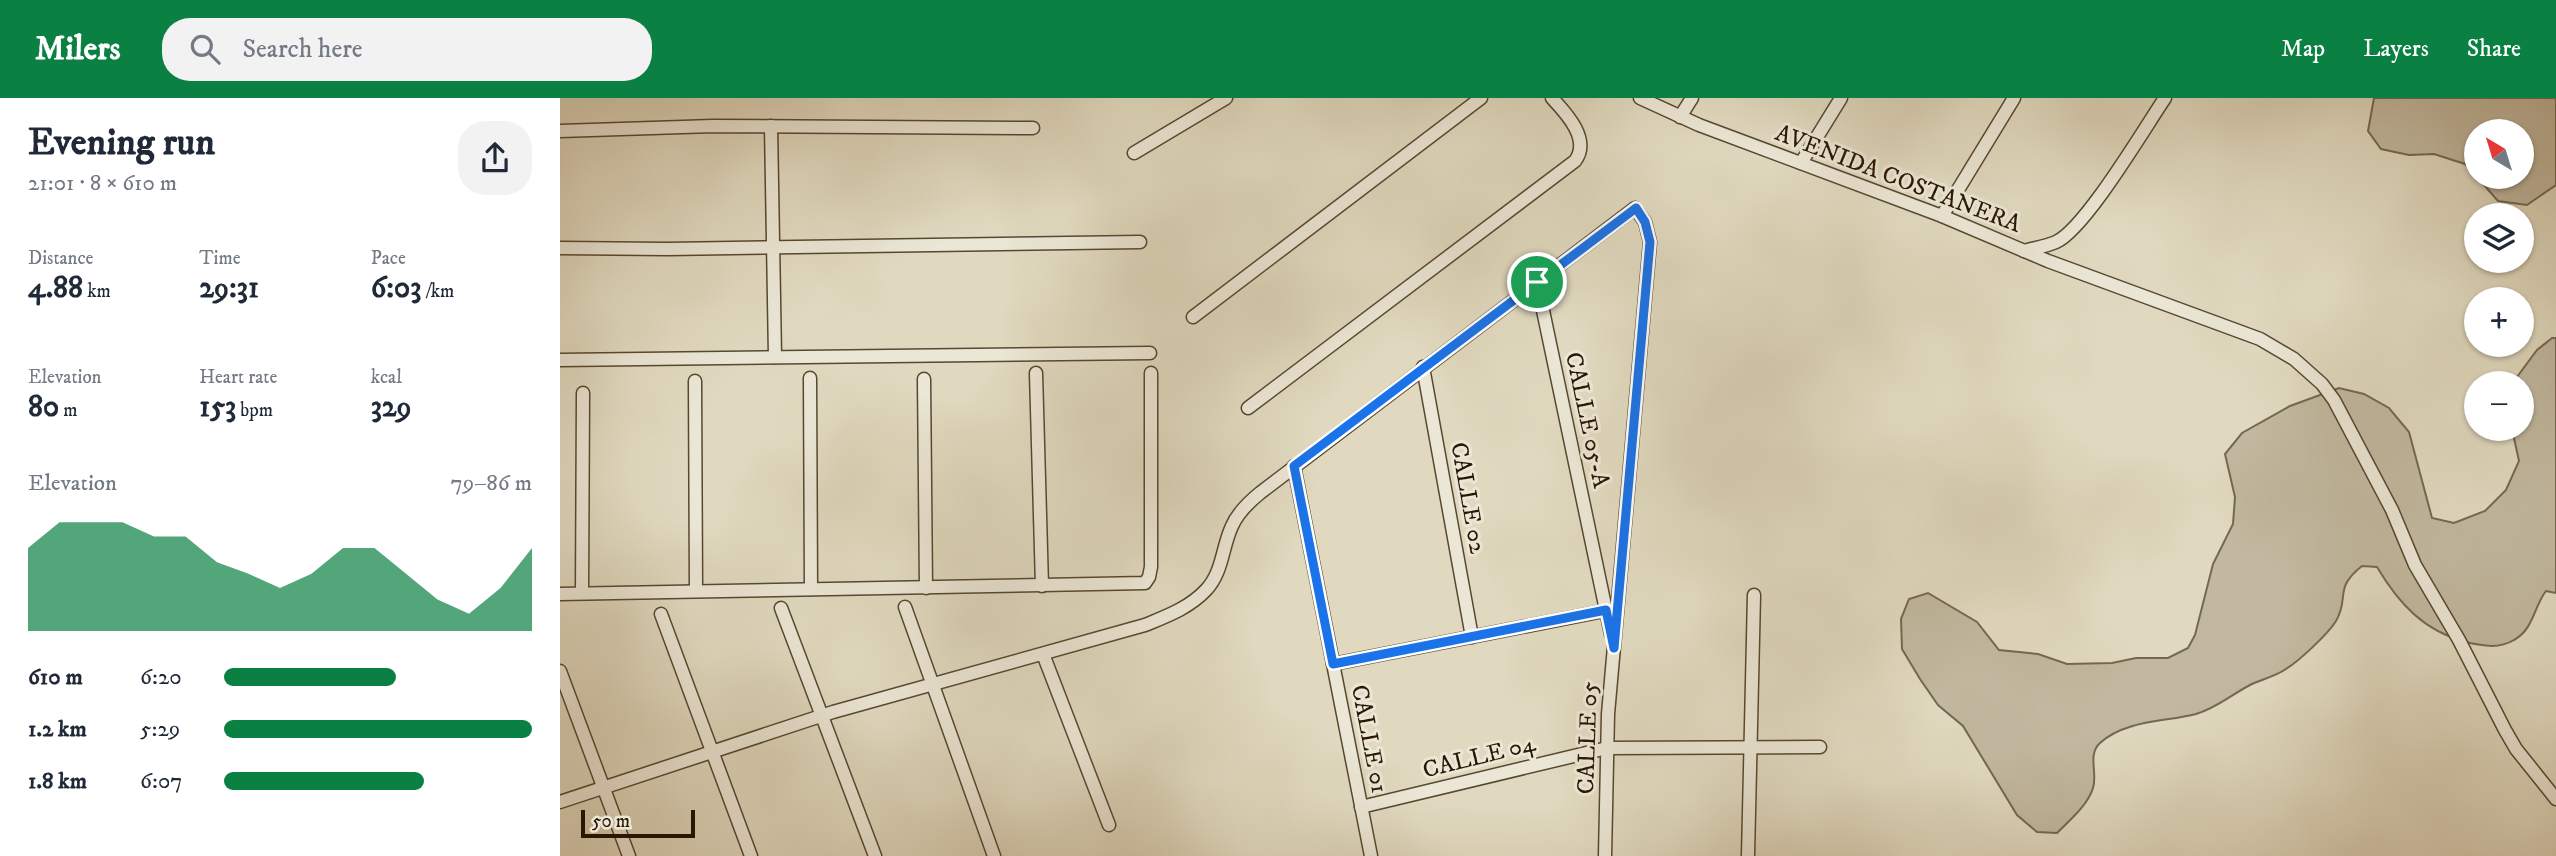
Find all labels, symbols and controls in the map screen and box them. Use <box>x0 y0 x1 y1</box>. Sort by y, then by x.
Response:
search box <box>162 18 652 81</box>
text: Milers <box>35 29 120 70</box>
icon: search <box>186 30 224 68</box>
text: Search here <box>242 33 363 66</box>
text: Map <box>2281 34 2325 64</box>
text: Layers <box>2363 34 2429 64</box>
text: Share <box>2467 34 2521 64</box>
street label: AVENIDA COSTANERA <box>1771 118 2026 240</box>
text: Evening run <box>28 119 215 167</box>
north arrow <box>2464 119 2534 189</box>
map controls <box>2464 119 2534 441</box>
button: share <box>458 121 532 195</box>
text: 21:01 · 8 × 610 m <box>28 169 177 198</box>
button: layers <box>2464 203 2534 273</box>
text: Distance <box>28 247 93 270</box>
text: Time <box>199 247 241 270</box>
text: Pace <box>371 247 406 270</box>
pin <box>1507 252 1567 312</box>
icon: arrive <box>1518 263 1556 301</box>
text: 4.88 <box>28 270 83 307</box>
text: 29:31 <box>199 270 259 307</box>
text: 6:03 <box>371 270 421 307</box>
text: km <box>83 280 111 303</box>
text: /km <box>421 280 454 303</box>
button: + <box>2464 287 2534 357</box>
street label: CALLE 05-A <box>1558 349 1616 491</box>
text: Elevation <box>28 366 102 389</box>
text: Heart rate <box>199 366 277 389</box>
text: kcal <box>371 366 402 389</box>
button: − <box>2464 371 2534 441</box>
text: 80 <box>28 389 59 426</box>
text: 153 <box>199 389 236 426</box>
text: 329 <box>371 389 412 426</box>
text: m <box>59 399 78 422</box>
text: bpm <box>236 399 273 422</box>
street label: CALLE 02 <box>1443 440 1493 556</box>
text: Elevation <box>28 469 117 498</box>
text: 79–86 m <box>451 469 532 498</box>
text: 610 m <box>28 663 83 692</box>
text: 6:20 <box>140 663 182 692</box>
street label: CALLE 05 <box>1571 681 1605 795</box>
street label: CALLE 01 <box>1344 682 1394 796</box>
text: 1.2 km <box>28 715 87 744</box>
text: 5:29 <box>140 715 180 744</box>
street label: CALLE 04 <box>1420 728 1539 785</box>
text: 1.8 km <box>28 767 87 796</box>
text: 6:07 <box>140 767 182 796</box>
scale bar <box>581 807 695 839</box>
text: 50 m <box>592 810 630 833</box>

